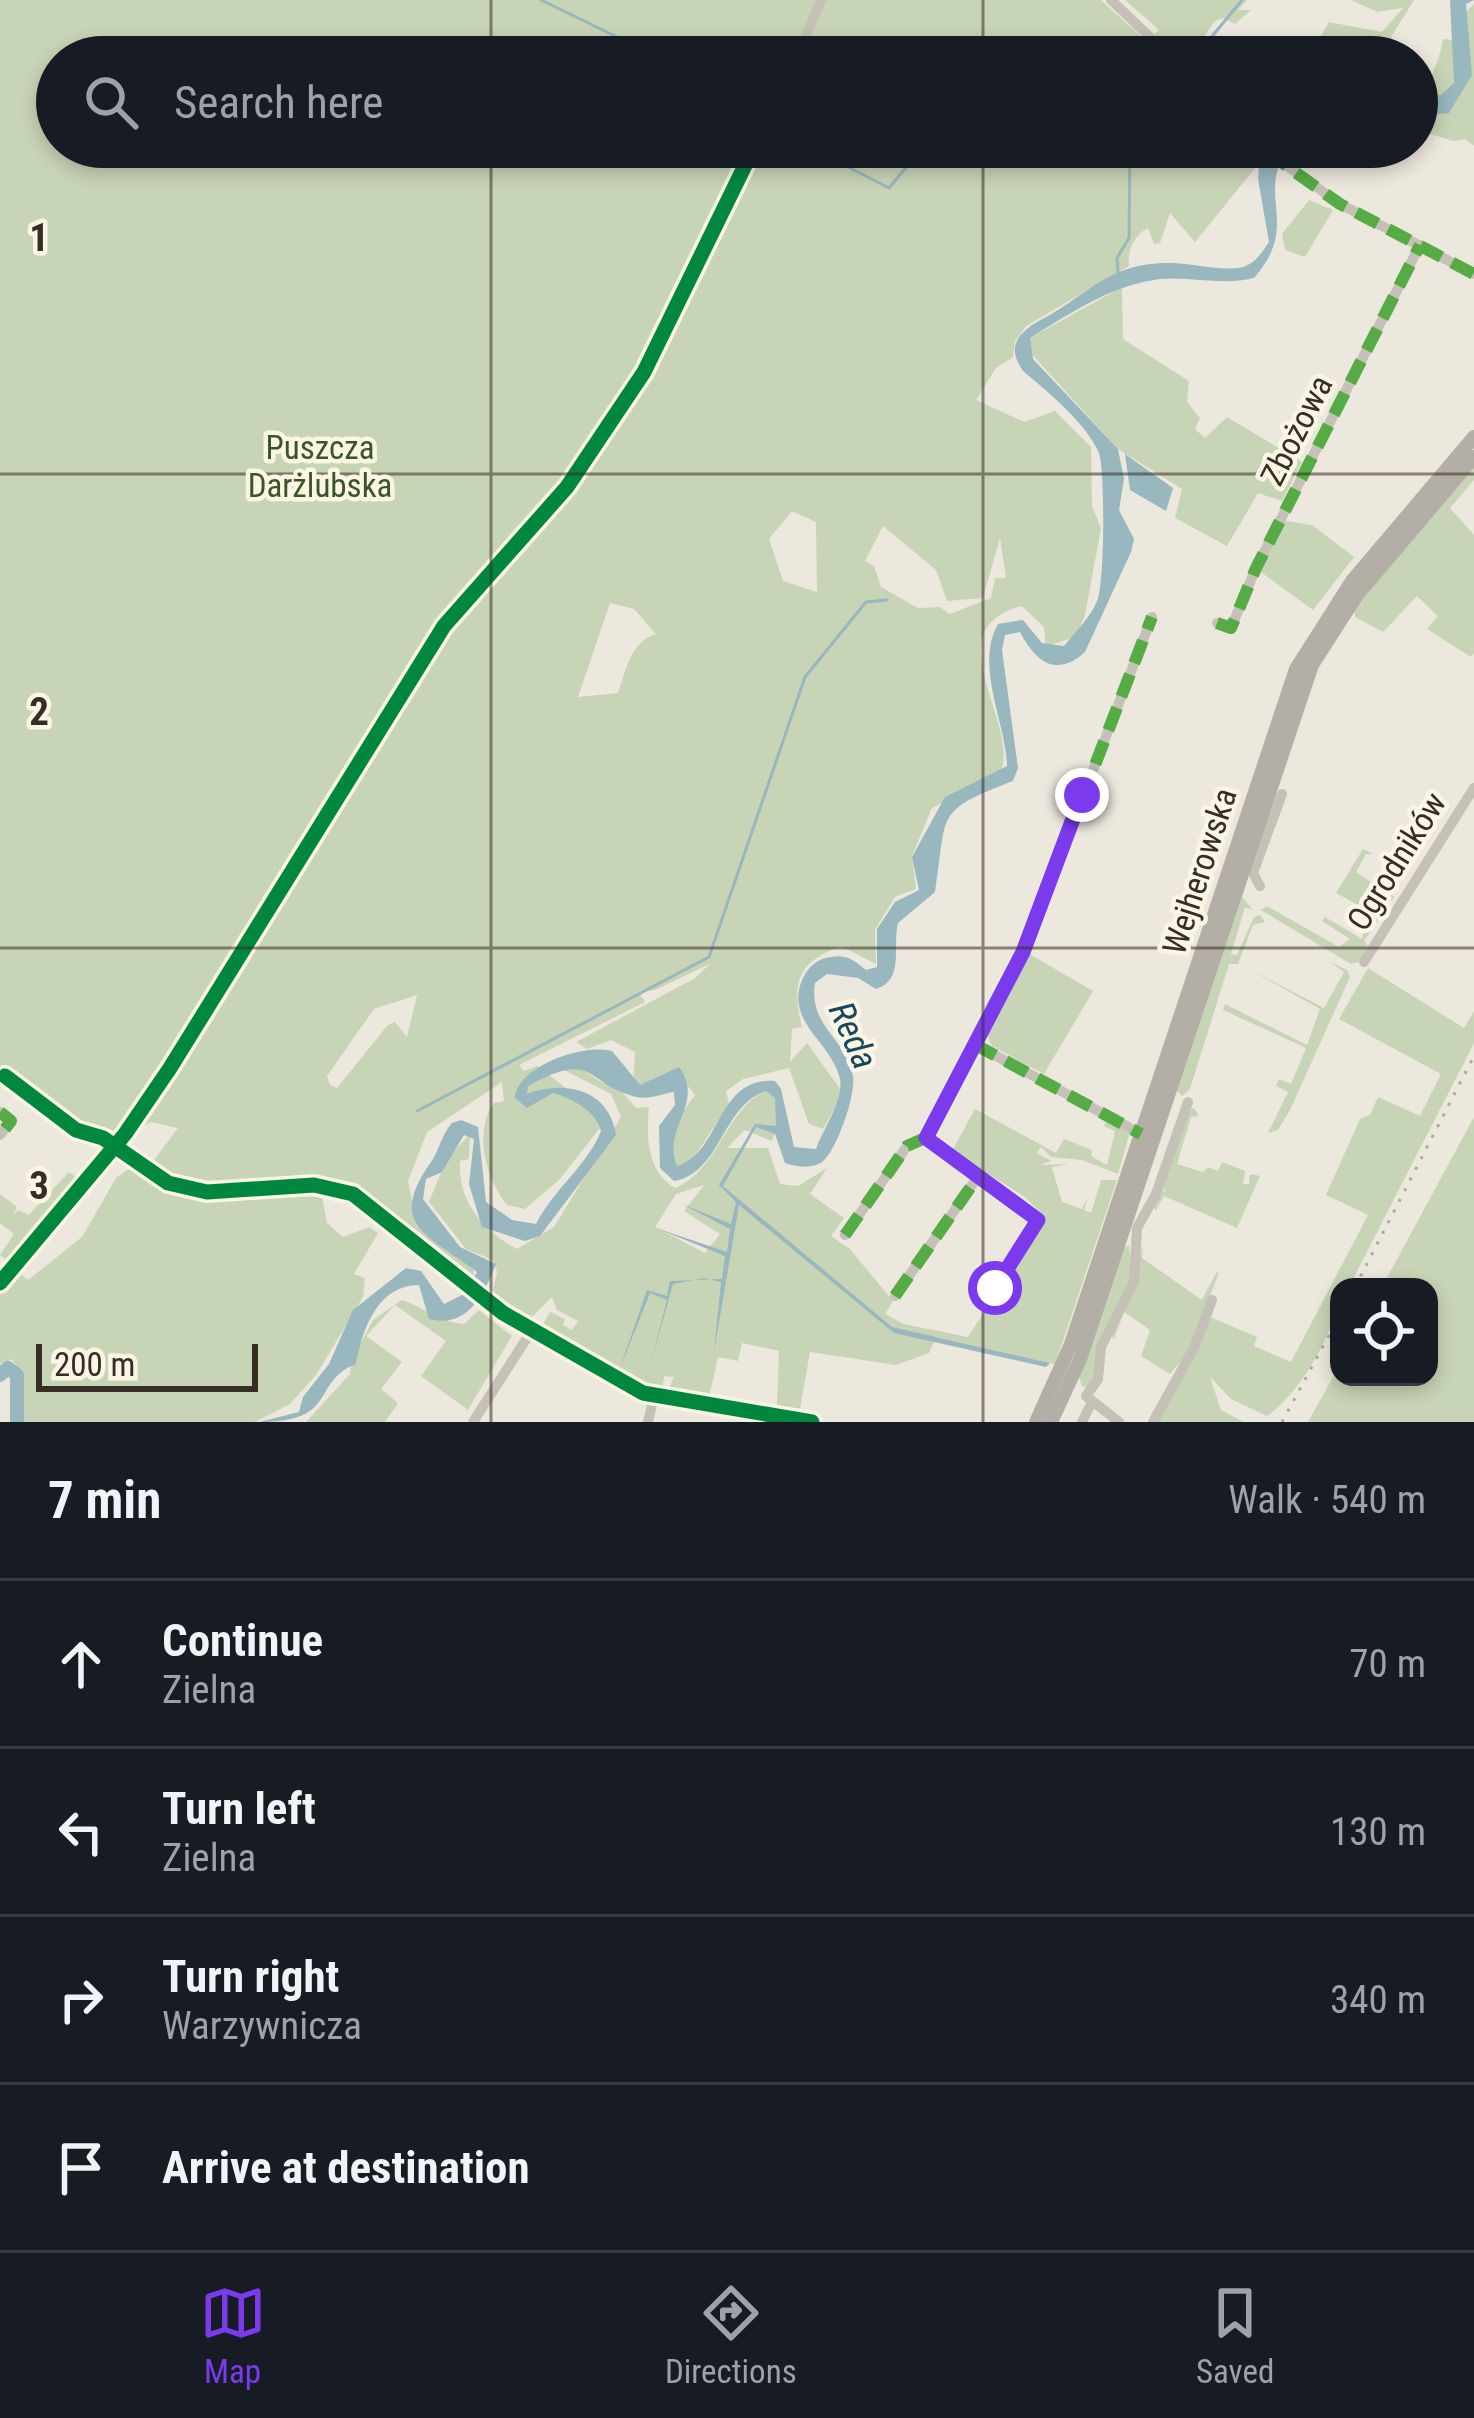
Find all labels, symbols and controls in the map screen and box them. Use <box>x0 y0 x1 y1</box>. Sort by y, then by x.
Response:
search box <box>36 36 1438 168</box>
icon: search <box>78 69 144 135</box>
text: Search here <box>174 76 383 129</box>
text: 1 <box>29 215 49 261</box>
street label: Zbożowa <box>1252 369 1341 492</box>
park label: Puszcza Darżlubska <box>248 428 392 505</box>
text: 2 <box>29 689 49 735</box>
route end <box>1055 768 1109 822</box>
street label: Wejherowska <box>1154 783 1245 959</box>
street label: Ogrodników <box>1339 785 1454 937</box>
water label: Reda <box>820 995 886 1075</box>
text: 3 <box>29 1163 49 1209</box>
route start <box>968 1261 1022 1315</box>
map controls <box>1330 1278 1438 1386</box>
button: locate <box>1330 1278 1438 1386</box>
scale bar <box>36 1338 258 1391</box>
text: 200 m <box>54 1345 135 1384</box>
text: 7 min <box>48 1471 161 1530</box>
text: Walk · 540 m <box>1228 1477 1426 1523</box>
text: Continue <box>162 1614 323 1667</box>
icon: ahead <box>48 1631 114 1697</box>
text: 70 m <box>1349 1641 1426 1687</box>
text: Zielna <box>162 1667 256 1713</box>
text: Turn left <box>162 1782 316 1835</box>
icon: left <box>48 1799 114 1865</box>
text: 130 m <box>1330 1809 1426 1855</box>
text: Zielna <box>162 1835 256 1881</box>
text: Turn right <box>162 1950 339 2003</box>
icon: right <box>48 1967 114 2033</box>
text: 340 m <box>1330 1977 1426 2023</box>
text: Warzywnicza <box>162 2003 362 2049</box>
icon: arrive <box>48 2135 114 2201</box>
text: Arrive at destination <box>162 2141 530 2194</box>
tab: Map <box>200 2280 266 2391</box>
tab: Directions <box>665 2280 797 2391</box>
tab: Saved <box>1196 2280 1274 2391</box>

